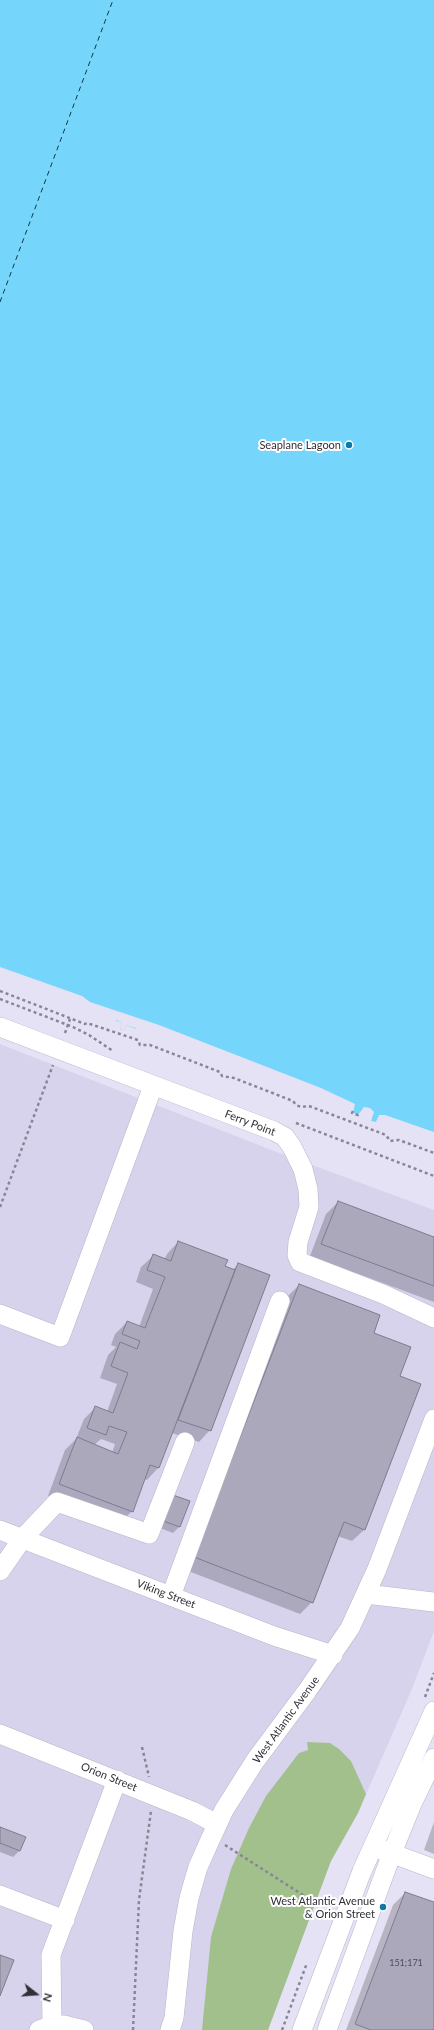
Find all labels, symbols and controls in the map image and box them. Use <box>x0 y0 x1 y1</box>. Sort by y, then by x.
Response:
place label: Seaplane Lagoon <box>259 438 341 452</box>
marker: Seaplane Lagoon <box>344 440 354 450</box>
street label: Ferry Point <box>223 1107 277 1139</box>
street label: Viking Street <box>135 1577 197 1611</box>
street label: West Atlantic Avenue <box>250 1674 322 1766</box>
street label: Orion Street <box>79 1760 139 1794</box>
place label: West Atlantic Avenue & Orion Street <box>270 1894 375 1920</box>
marker: West Atlantic Avenue & Orion Street <box>378 1902 388 1912</box>
house number: 151;171 <box>389 1958 423 1968</box>
north arrow <box>16 1974 56 2014</box>
text: N <box>40 1992 55 2004</box>

